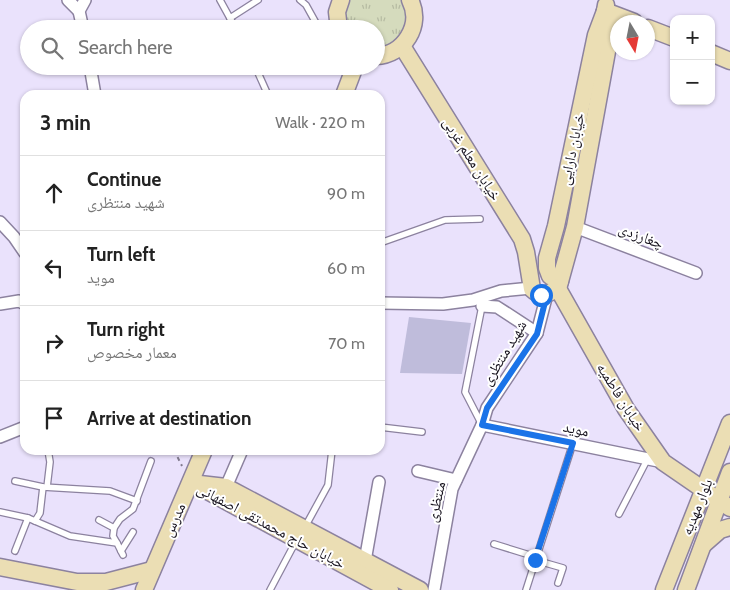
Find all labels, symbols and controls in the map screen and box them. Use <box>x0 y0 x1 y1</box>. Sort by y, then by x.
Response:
north arrow <box>610 15 655 60</box>
map controls <box>670 15 715 105</box>
button: + <box>670 15 715 60</box>
search box <box>20 20 385 75</box>
icon: search <box>38 34 66 62</box>
text: Search here <box>78 36 172 59</box>
button: − <box>670 60 715 105</box>
text: 3 min <box>40 110 91 135</box>
street label: خیابان دارایی <box>556 111 590 187</box>
text: Walk · 220 m <box>275 113 365 132</box>
street label: خیابان معلم غربی <box>438 114 505 205</box>
text: Continue <box>87 168 161 191</box>
icon: ahead <box>40 179 68 207</box>
text: 90 m <box>327 184 365 203</box>
text: شهید منتظری <box>87 193 165 212</box>
street label: چغارزدی <box>616 219 666 254</box>
text: Turn left <box>87 243 155 266</box>
icon: left <box>40 254 68 282</box>
text: 60 m <box>327 259 365 278</box>
text: موید <box>87 268 115 287</box>
route start <box>530 284 553 307</box>
street label: شهید منتظری <box>478 317 531 389</box>
text: Turn right <box>87 318 165 341</box>
icon: right <box>40 329 68 357</box>
text: 70 m <box>328 334 365 353</box>
text: معمار مخصوص <box>87 343 177 362</box>
street label: خیابان فاطمیه <box>592 359 649 435</box>
icon: arrive <box>40 404 68 432</box>
text: Arrive at destination <box>87 407 251 430</box>
street label: موید <box>561 417 591 441</box>
street label: بلوار مهدیه <box>678 476 716 538</box>
street label: خیابان حاج محمدتقی اصفهانی <box>193 479 348 574</box>
street label: منتظری <box>423 480 450 524</box>
street label: مدرس <box>159 500 190 540</box>
route end <box>524 549 547 572</box>

